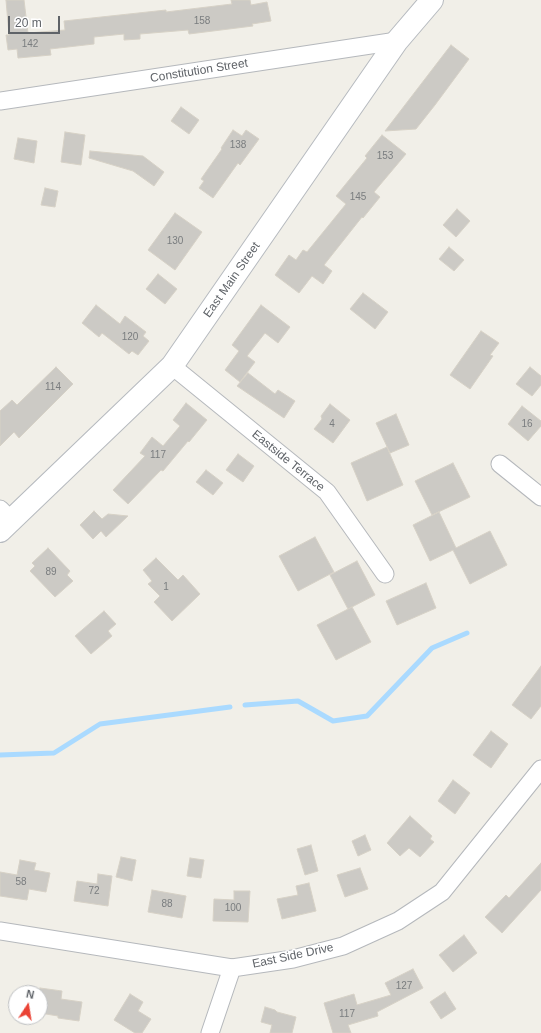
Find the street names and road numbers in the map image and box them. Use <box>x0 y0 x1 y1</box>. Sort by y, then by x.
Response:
street label: Constitution Street <box>149 56 249 86</box>
street label: East Main Street <box>201 240 263 320</box>
street label: Eastside Terrace <box>249 427 327 495</box>
street label: East Side Drive <box>251 940 335 972</box>

